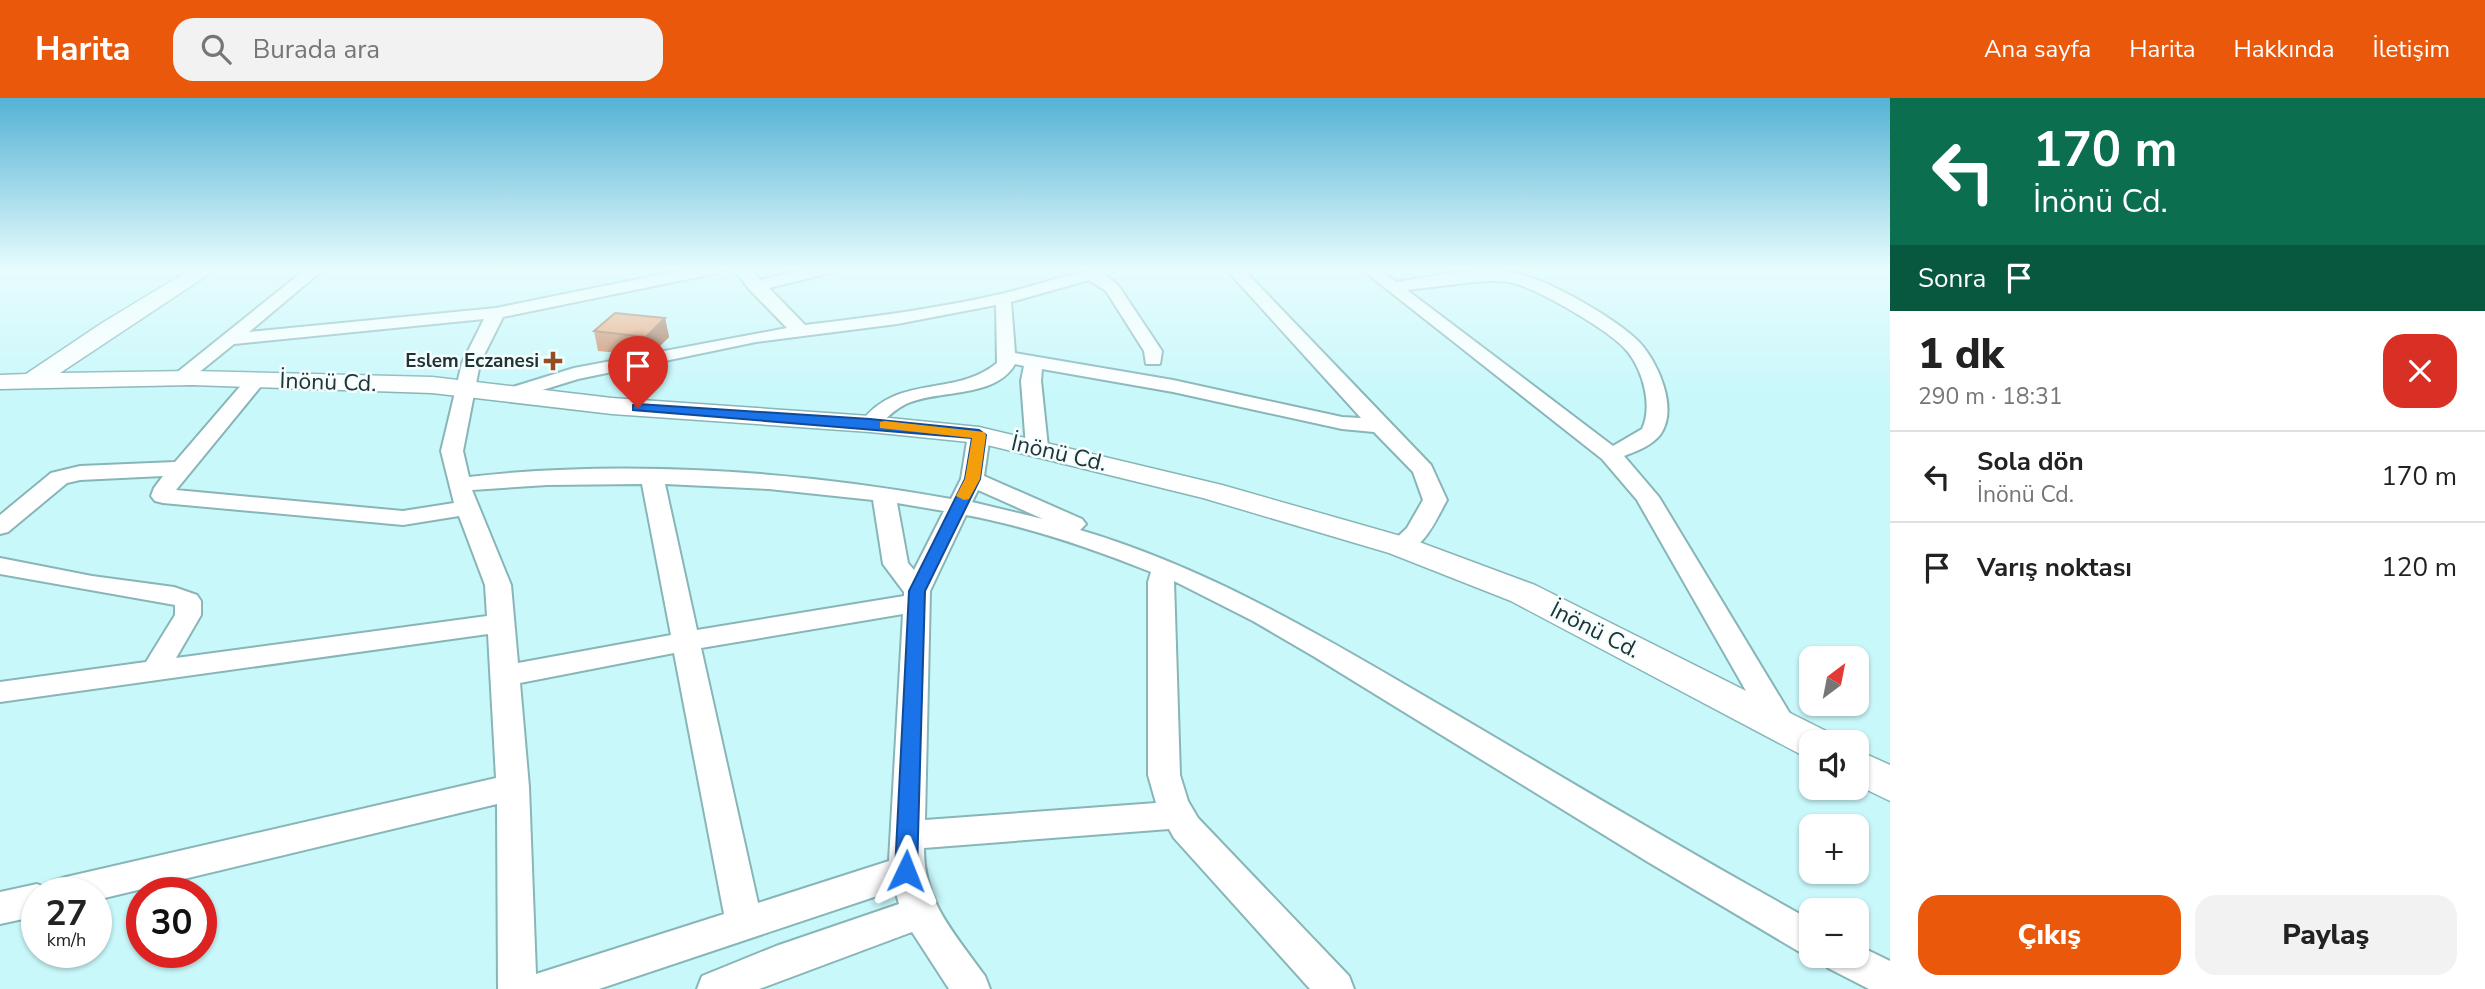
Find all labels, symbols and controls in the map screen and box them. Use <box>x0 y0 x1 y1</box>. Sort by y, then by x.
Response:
search box <box>173 18 663 81</box>
text: Harita <box>35 27 131 72</box>
icon: search <box>197 30 235 68</box>
text: Burada ara <box>253 32 380 67</box>
text: Ana sayfa <box>1984 33 2091 65</box>
text: Harita <box>2129 33 2196 65</box>
text: Hakkında <box>2234 33 2334 65</box>
text: İletişim <box>2372 33 2450 65</box>
text: 170 m <box>2033 116 2177 183</box>
icon: left <box>1918 126 2009 217</box>
text: İnönü Cd. <box>2033 180 2168 223</box>
icon: arrive <box>2000 259 2038 297</box>
text: Sonra <box>1918 261 1986 296</box>
text: 1 dk <box>1918 326 2004 383</box>
button: close <box>2383 334 2457 408</box>
pin <box>608 336 668 408</box>
icon: arrive <box>619 347 657 385</box>
place label: Eslem Eczanesi <box>405 348 539 374</box>
marker: Eslem Eczanesi <box>545 353 561 369</box>
street label: İnönü Cd. <box>279 365 377 399</box>
text: 290 m · 18:31 <box>1918 381 2063 412</box>
street label: İnönü Cd. <box>1008 427 1110 479</box>
text: Sola dön <box>1977 444 2084 479</box>
icon: left <box>1918 458 1956 496</box>
text: 170 m <box>2381 459 2457 494</box>
text: İnönü Cd. <box>1977 479 2074 510</box>
icon: arrive <box>1918 549 1956 587</box>
text: Varış noktası <box>1977 550 2132 585</box>
text: 120 m <box>2381 550 2457 585</box>
street label: İnönü Cd. <box>1545 594 1645 666</box>
north arrow <box>1799 646 1869 716</box>
map controls <box>1799 646 1869 968</box>
button: sound <box>1799 730 1869 800</box>
button: + <box>1799 814 1869 884</box>
position arrow <box>869 834 943 908</box>
speed limit sign: 30 <box>126 877 217 968</box>
text: 27 <box>45 890 88 937</box>
button: Çıkış <box>1918 895 2181 975</box>
button: Paylaş <box>2195 895 2457 975</box>
button: − <box>1799 898 1869 968</box>
text: km/h <box>47 928 86 952</box>

